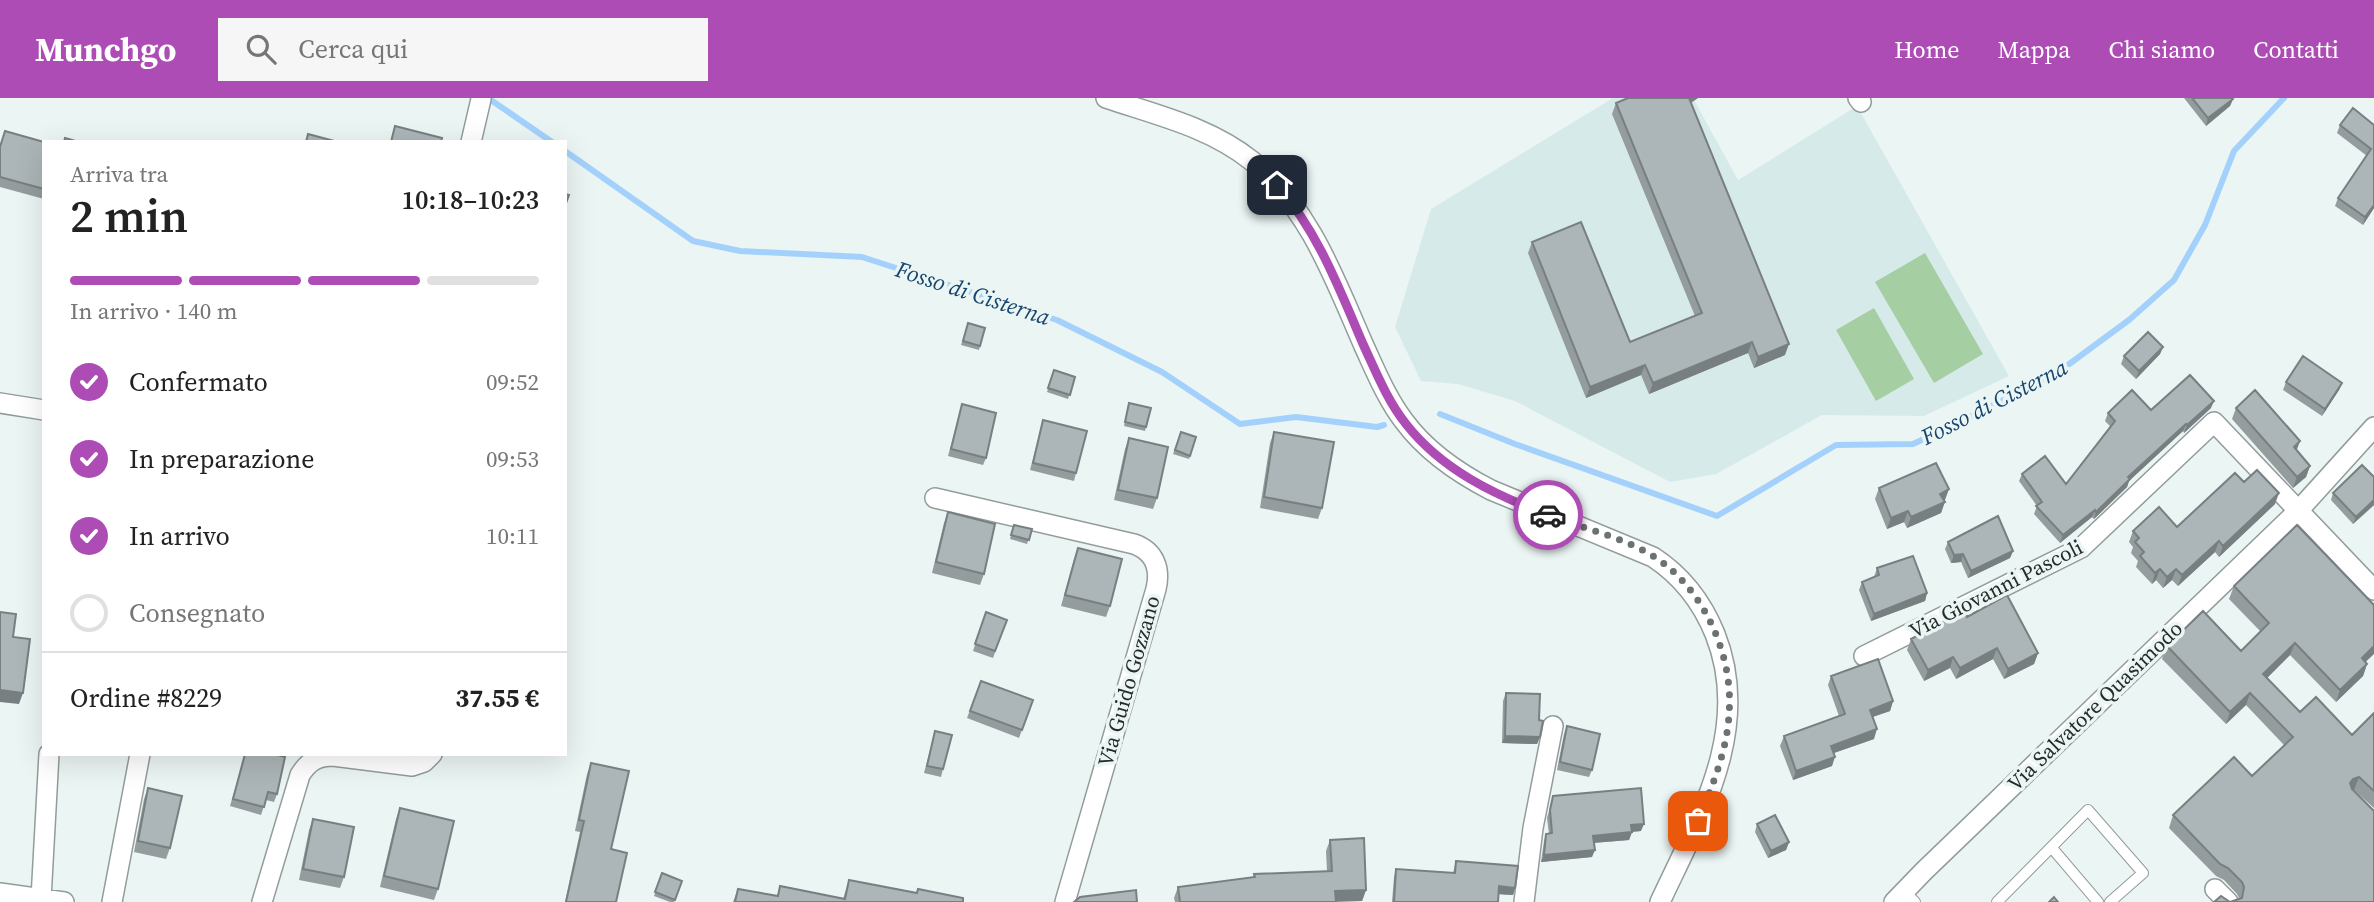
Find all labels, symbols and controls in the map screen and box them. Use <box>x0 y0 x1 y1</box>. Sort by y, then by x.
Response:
search box <box>218 18 708 81</box>
text: Munchgo <box>35 27 176 72</box>
icon: search <box>242 30 280 68</box>
text: Cerca qui <box>298 31 408 67</box>
text: Home <box>1894 33 1960 66</box>
text: Mappa <box>1998 33 2070 66</box>
text: Chi siamo <box>2108 33 2215 66</box>
text: Contatti <box>2253 33 2339 66</box>
pin <box>1247 155 1307 215</box>
text: Arriva tra <box>70 158 168 190</box>
icon: home <box>1258 166 1296 204</box>
text: 10:18–10:23 <box>402 182 539 218</box>
text: 2 min <box>70 184 188 247</box>
water label: Fosso di Cisterna <box>891 253 1054 333</box>
text: In arrivo · 140 m <box>70 295 237 327</box>
water label: Fosso di Cisterna <box>1914 351 2073 453</box>
icon: check <box>70 363 108 401</box>
text: Confermato <box>129 364 268 400</box>
text: 09:52 <box>486 366 539 398</box>
icon: check <box>70 440 108 478</box>
text: In preparazione <box>129 441 314 477</box>
text: 09:53 <box>486 443 539 475</box>
courier <box>1513 480 1583 550</box>
icon: car <box>1529 496 1567 534</box>
icon: check <box>70 517 108 555</box>
text: In arrivo <box>129 518 230 554</box>
text: 10:11 <box>486 520 539 552</box>
street label: Via Giovanni Pascoli <box>1904 532 2088 645</box>
street label: Via Guido Gozzano <box>1090 592 1167 770</box>
text: Consegnato <box>129 595 265 631</box>
street label: Via Salvatore Quasimodo <box>2001 614 2189 797</box>
text: Ordine #8229 <box>70 680 222 716</box>
text: 37.55 € <box>455 680 539 716</box>
pin <box>1668 791 1728 851</box>
icon: bag <box>1679 802 1717 840</box>

